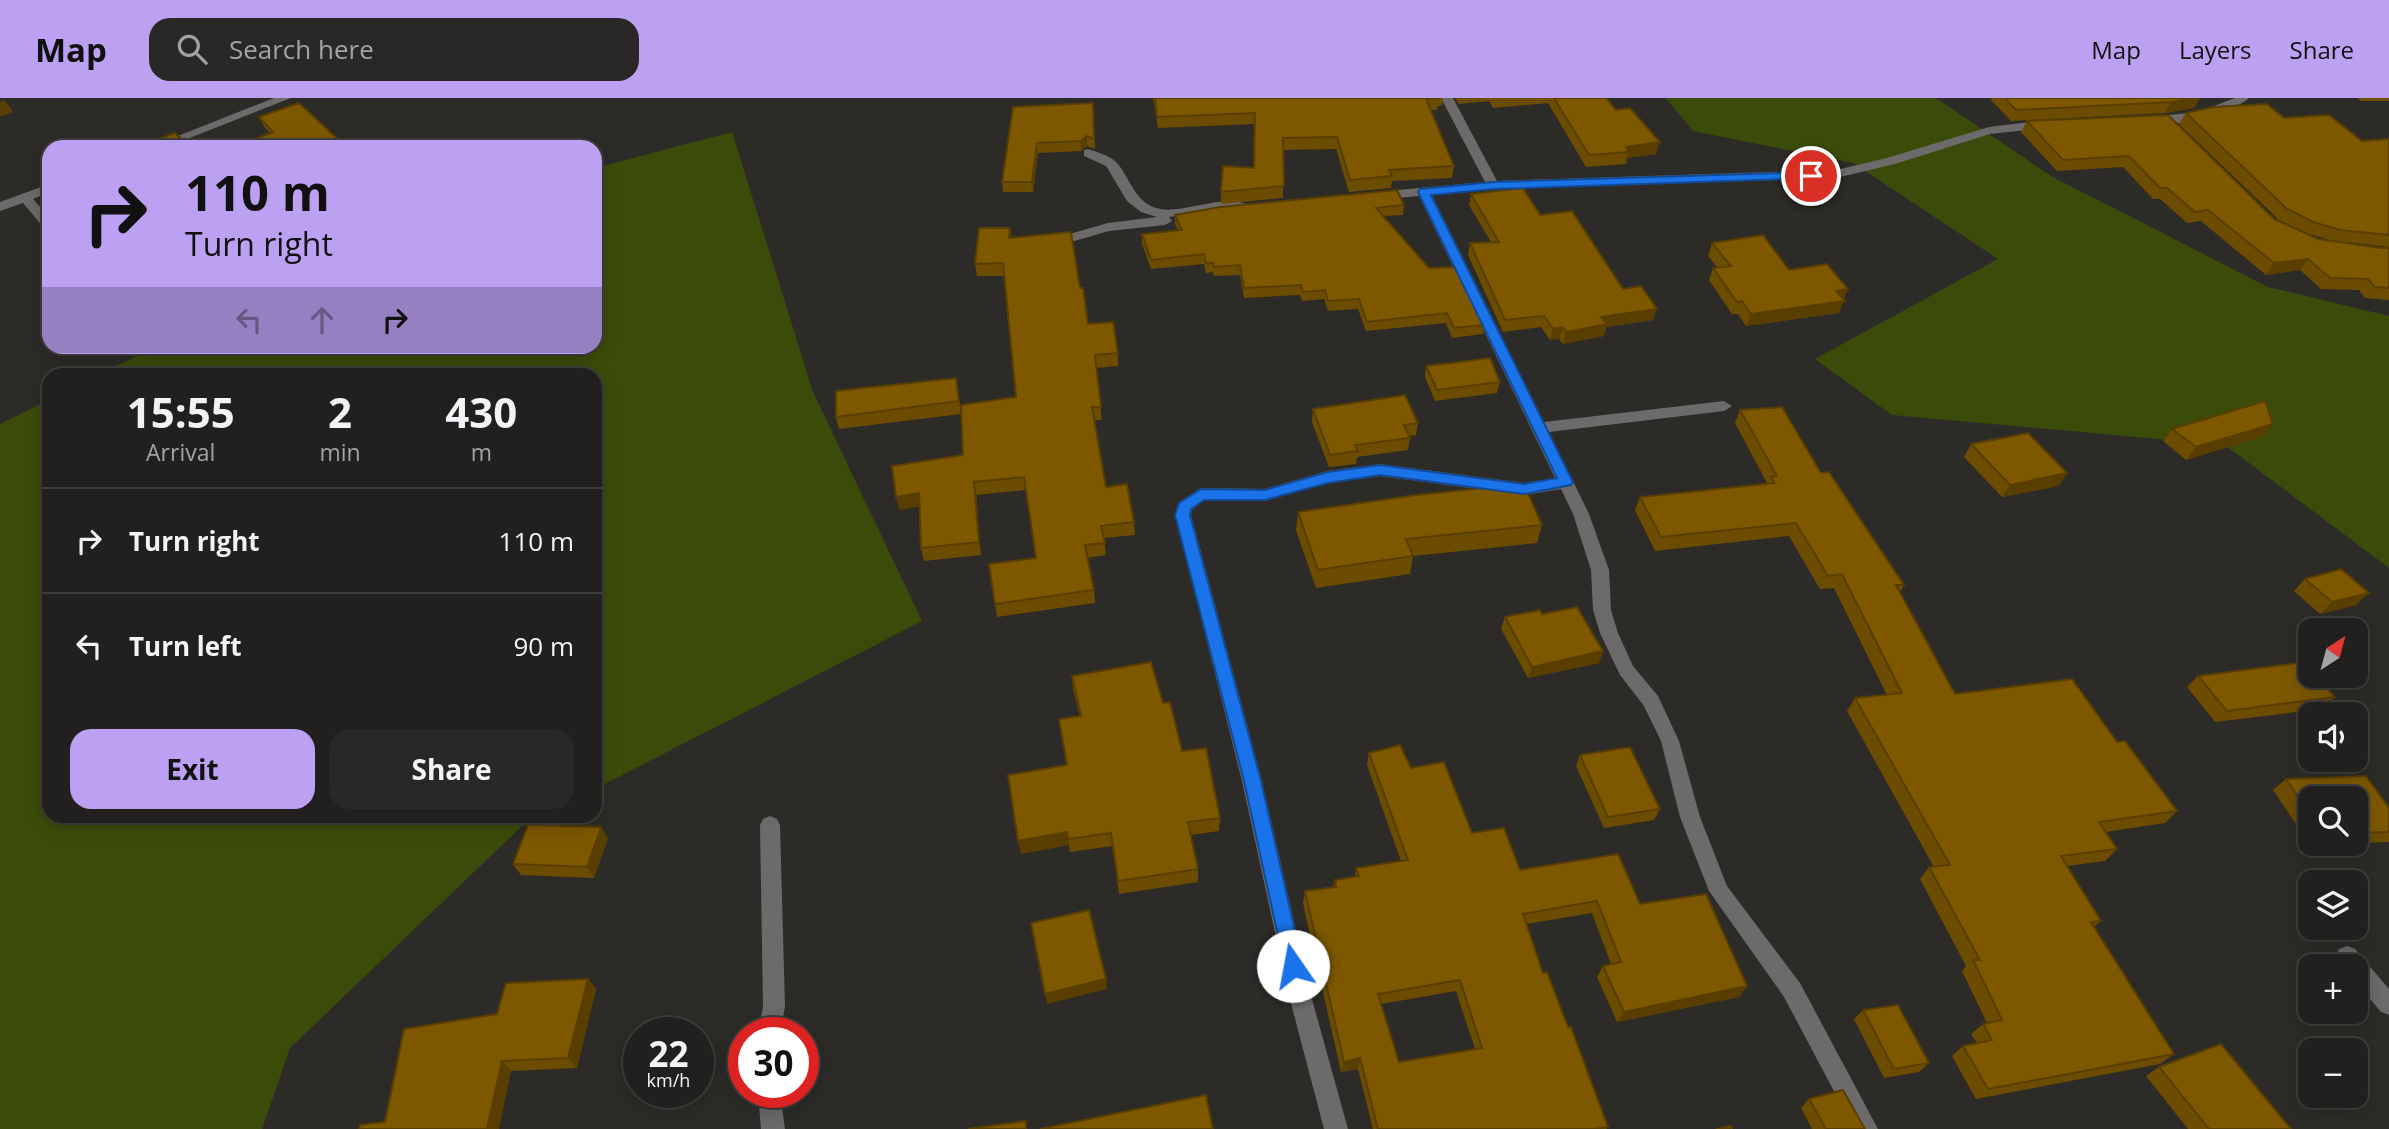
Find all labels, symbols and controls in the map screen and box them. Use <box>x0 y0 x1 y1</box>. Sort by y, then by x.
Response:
search box <box>149 18 639 81</box>
text: Map <box>35 27 107 72</box>
icon: search <box>173 30 211 68</box>
text: Search here <box>229 31 374 67</box>
text: Map <box>2091 33 2141 66</box>
text: Layers <box>2179 33 2252 66</box>
text: Share <box>2290 33 2354 66</box>
pin <box>1781 146 1841 206</box>
icon: arrive <box>1792 157 1830 195</box>
text: 110 m <box>185 159 330 225</box>
icon: right <box>70 168 161 259</box>
text: Turn right <box>185 222 333 265</box>
icon: left <box>230 301 268 339</box>
icon: ahead <box>303 301 341 339</box>
icon: right <box>376 301 414 339</box>
text: 15:55 <box>127 383 235 440</box>
text: 2 <box>328 383 352 440</box>
text: 430 <box>445 383 517 440</box>
text: Arrival <box>146 436 215 468</box>
text: min <box>319 436 361 468</box>
text: m <box>471 436 492 468</box>
icon: right <box>70 522 108 560</box>
text: Turn right <box>129 523 260 559</box>
text: 110 m <box>499 523 574 559</box>
north arrow <box>2298 618 2368 688</box>
map controls <box>2298 618 2368 1108</box>
icon: left <box>70 627 108 665</box>
text: Turn left <box>129 628 241 664</box>
text: 90 m <box>513 628 574 664</box>
button: sound <box>2298 702 2368 772</box>
button: Exit <box>70 729 315 809</box>
button: Share <box>329 729 574 809</box>
button: search <box>2298 786 2368 856</box>
button: layers <box>2298 870 2368 940</box>
position arrow <box>1256 929 1330 1003</box>
button: + <box>2298 954 2368 1024</box>
speed limit sign: 30 <box>728 1017 819 1108</box>
text: 22 <box>648 1030 689 1077</box>
button: − <box>2298 1038 2368 1108</box>
text: km/h <box>647 1068 690 1092</box>

